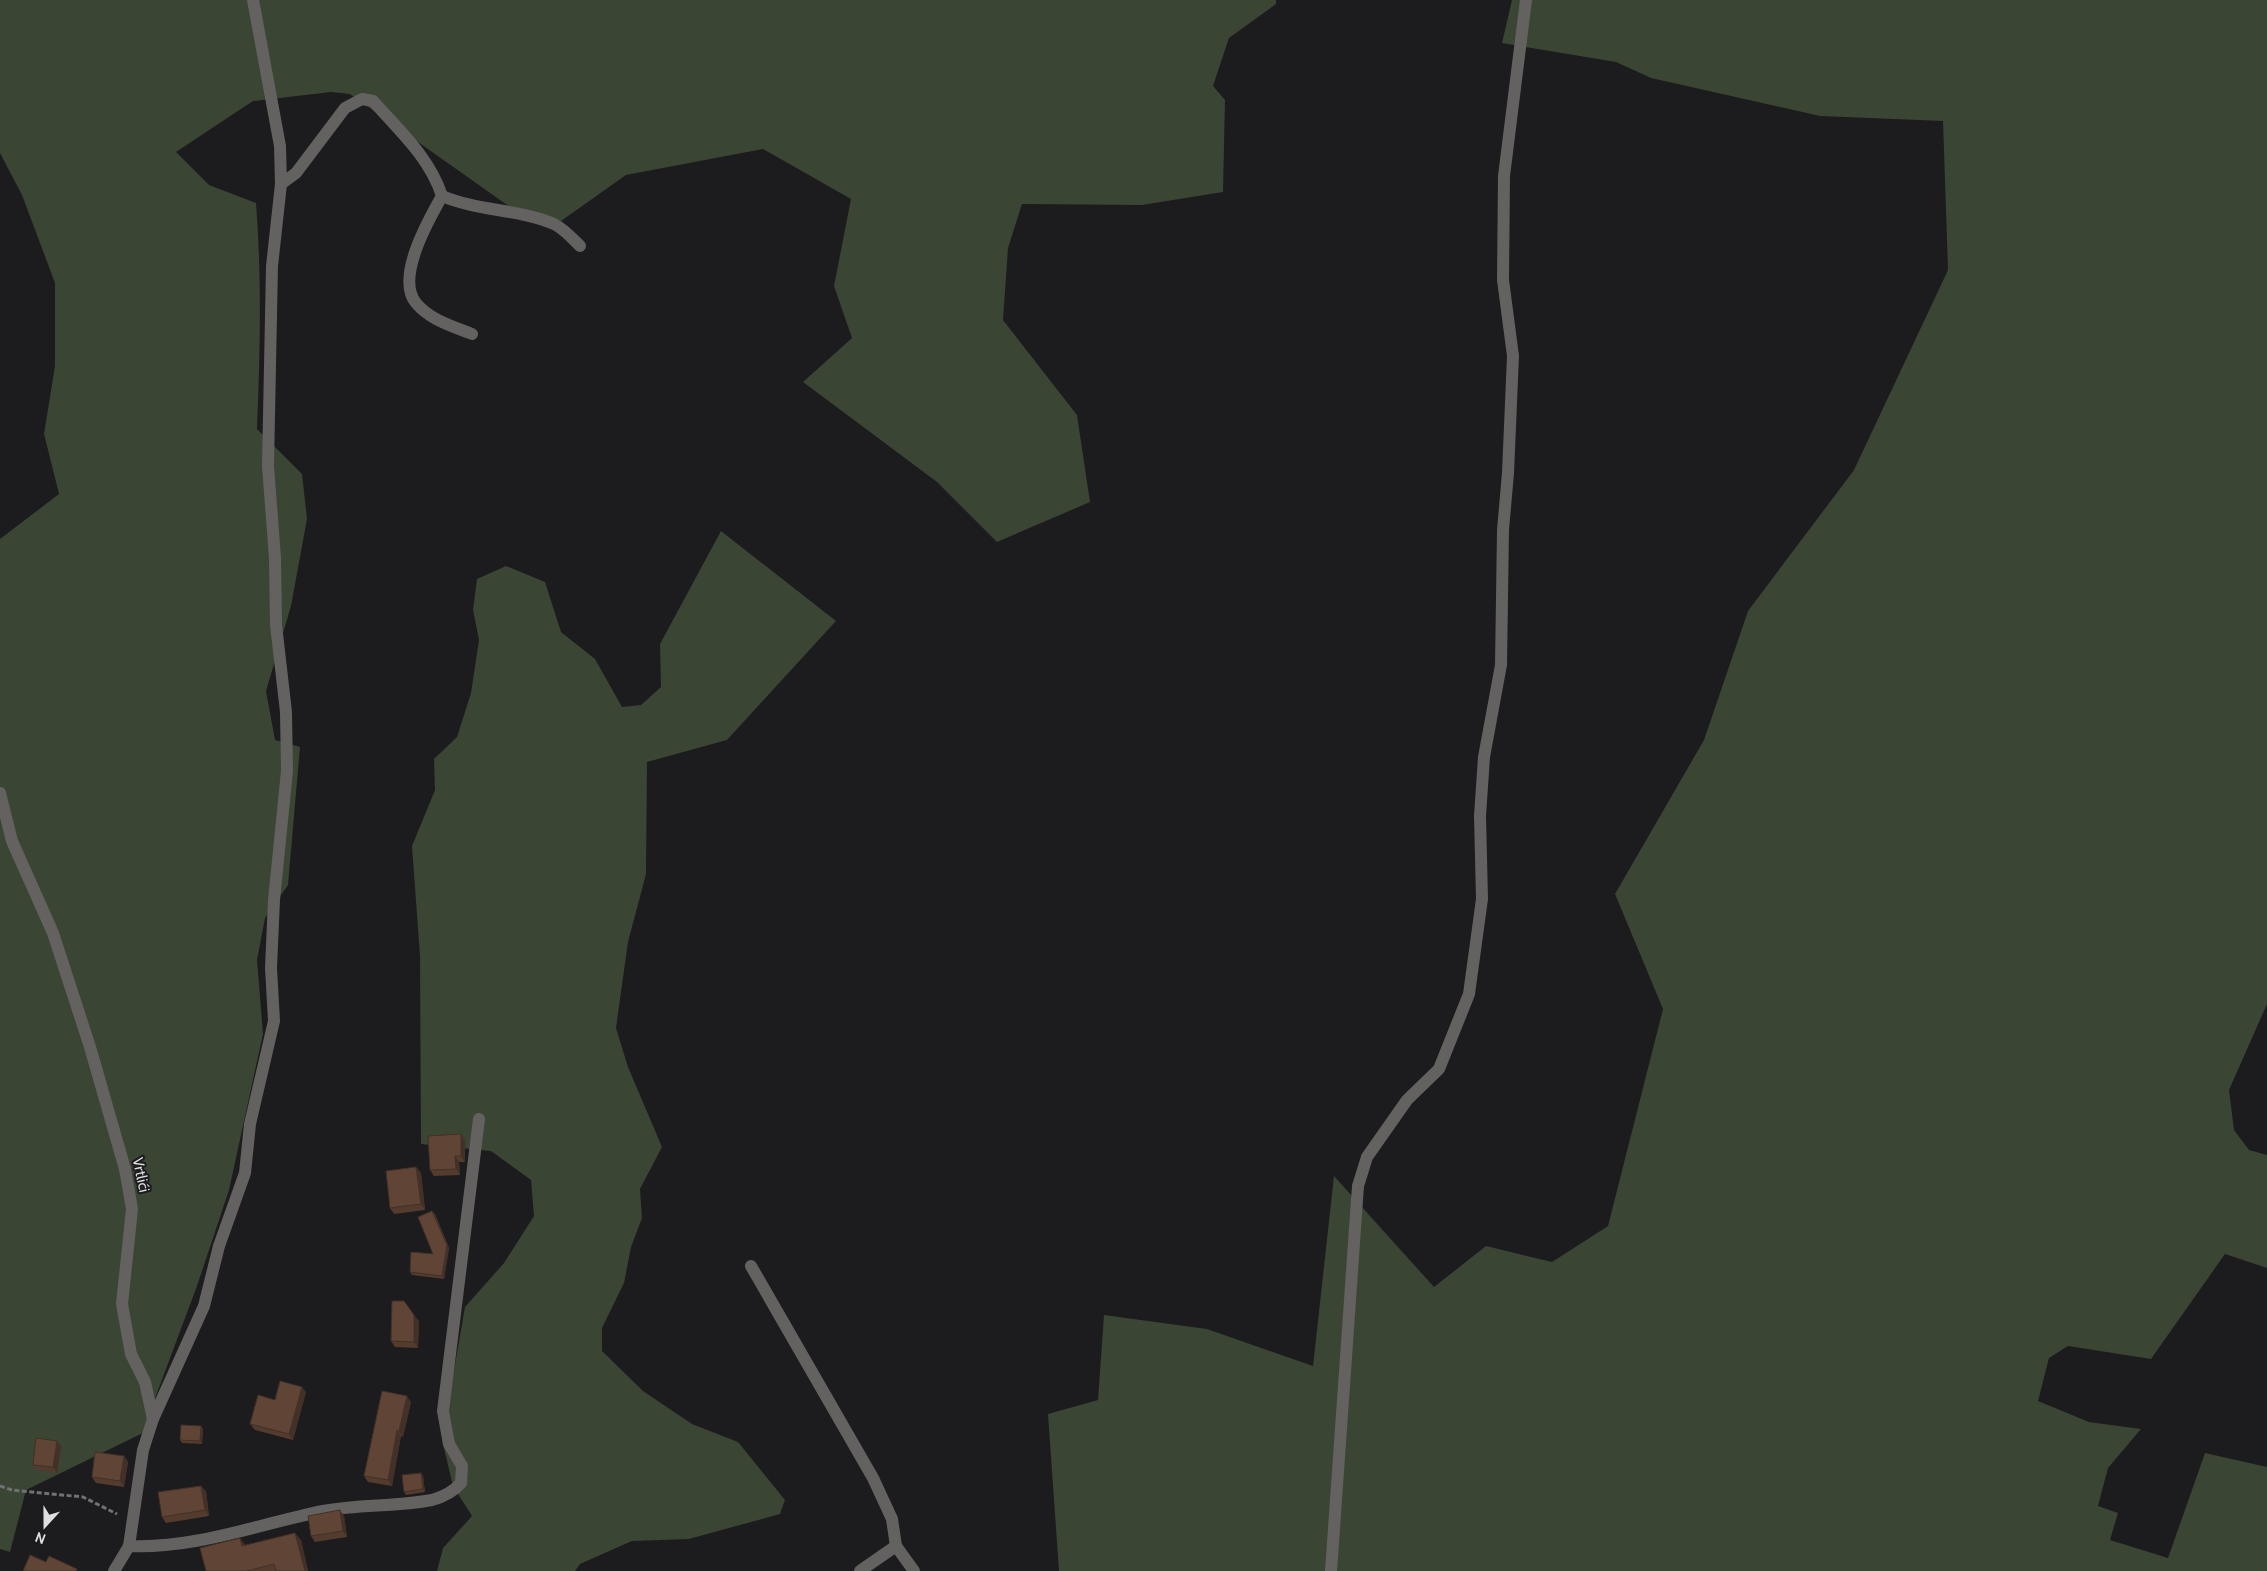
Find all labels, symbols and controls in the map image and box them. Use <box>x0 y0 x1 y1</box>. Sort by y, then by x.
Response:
street label: Vrtlići <box>129 1156 153 1194</box>
north arrow <box>20 1501 70 1551</box>
text: N <box>32 1528 48 1548</box>

